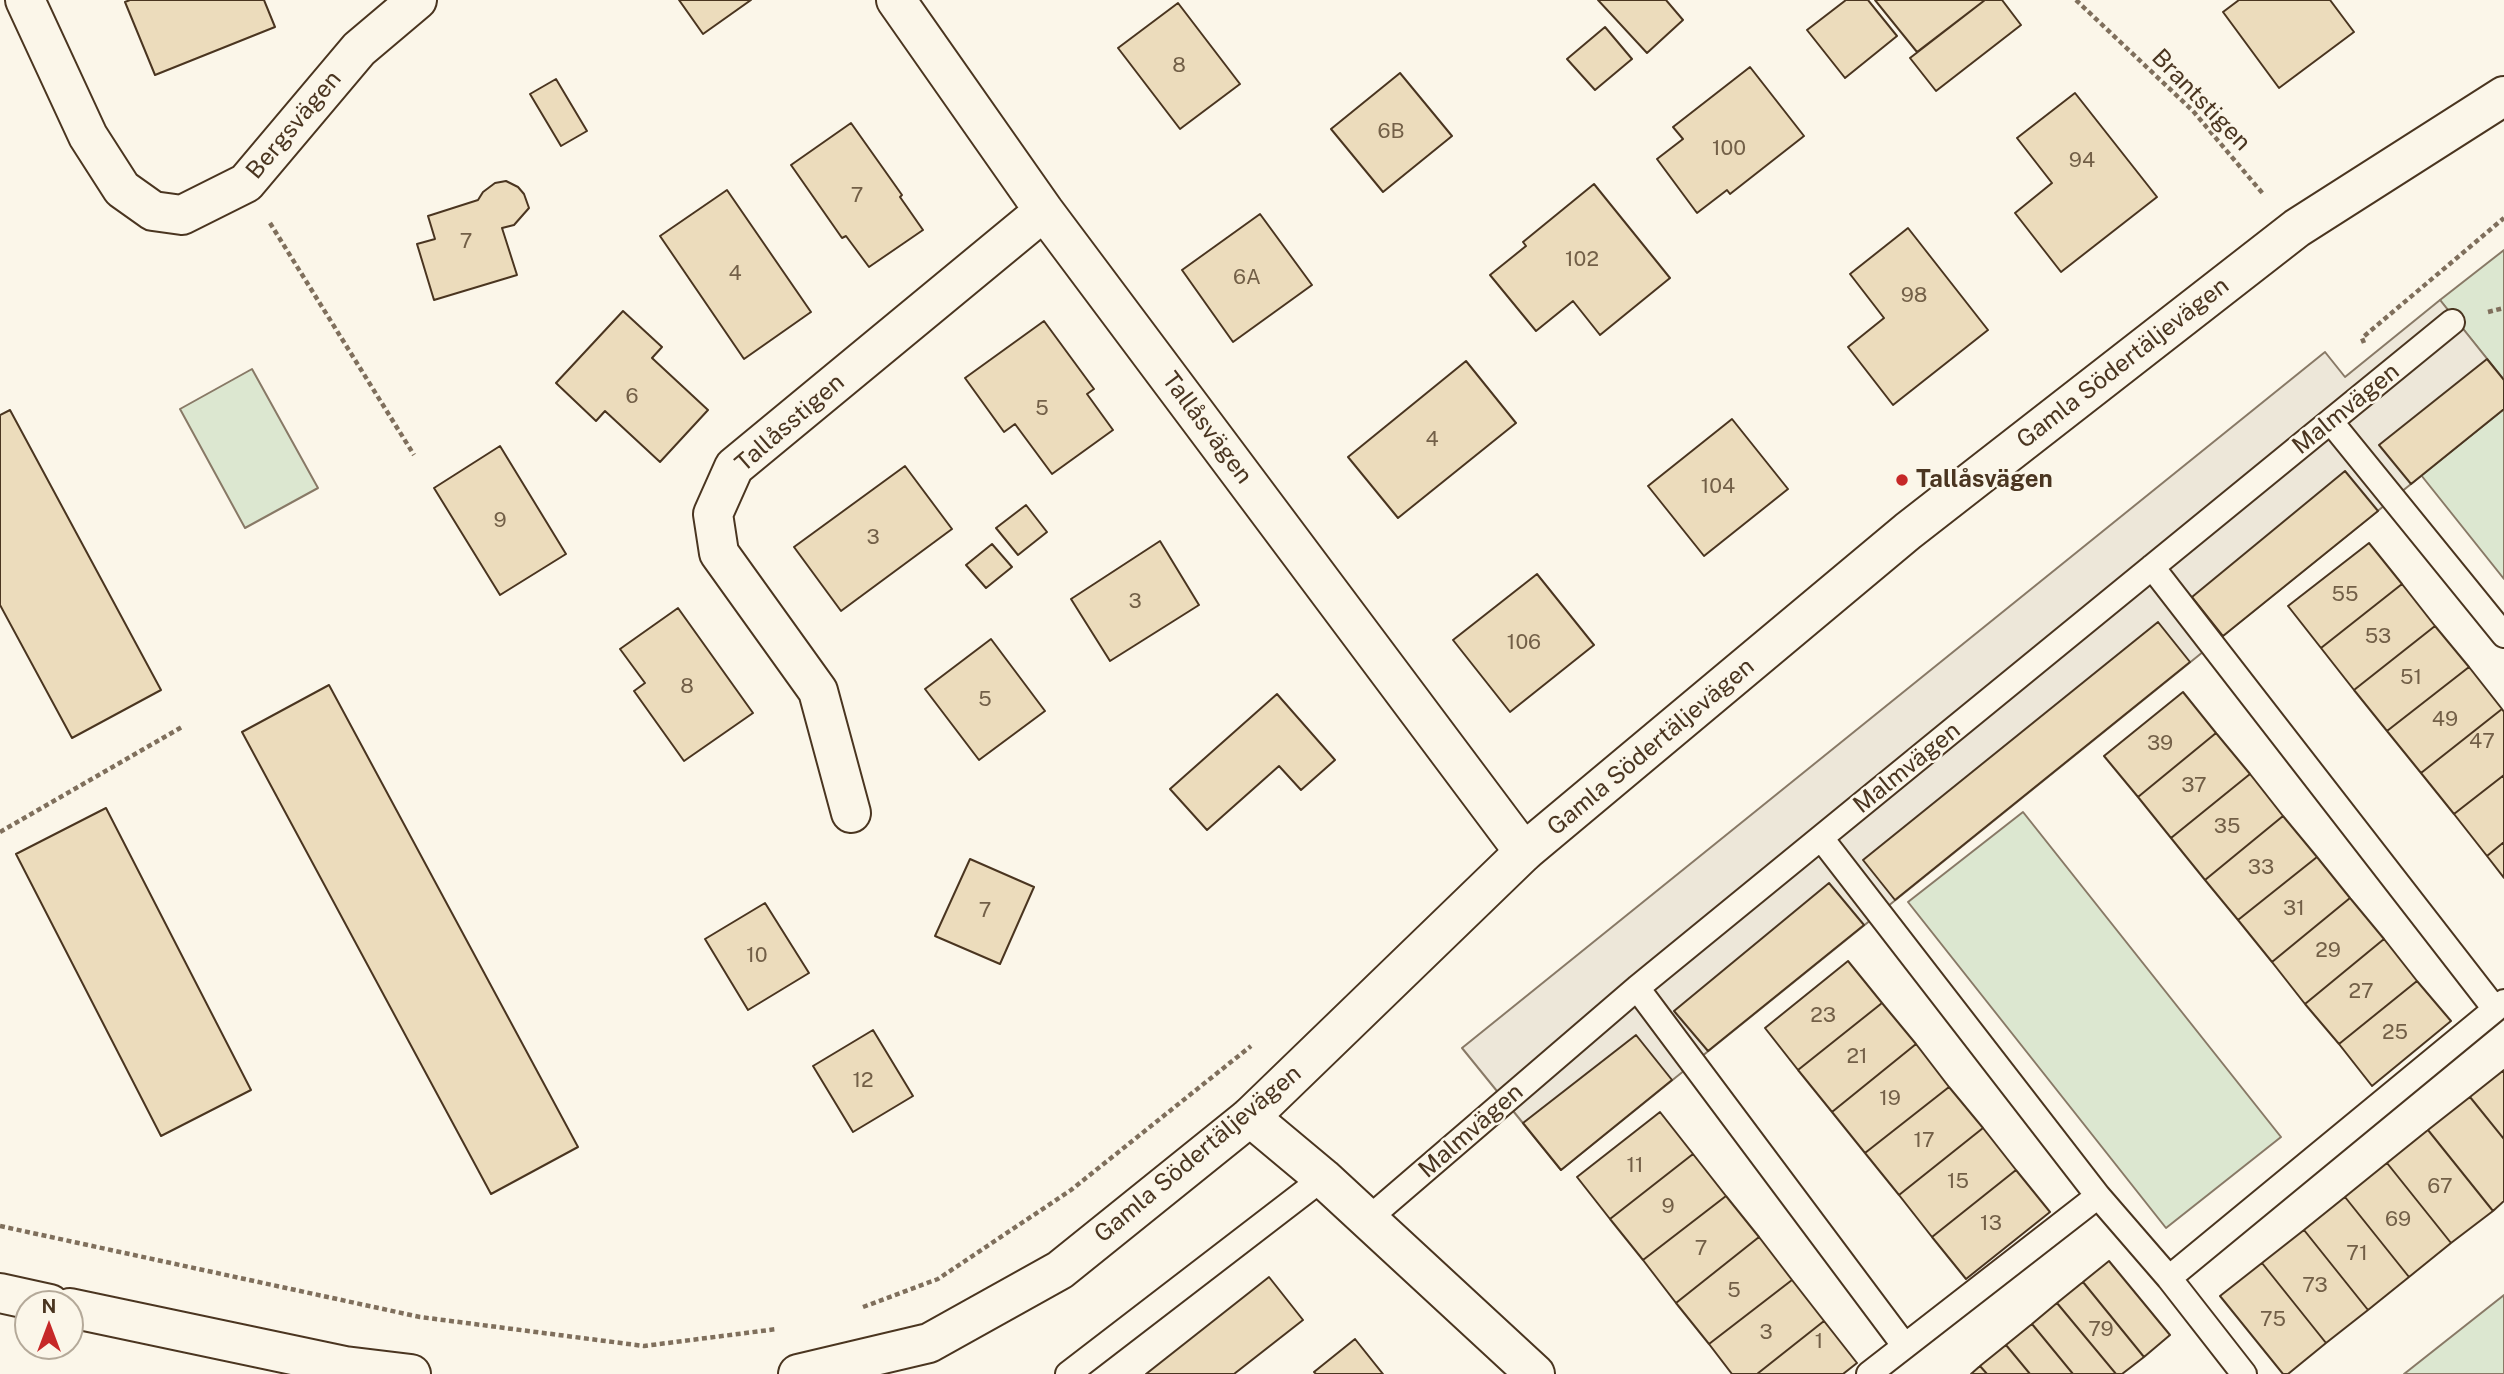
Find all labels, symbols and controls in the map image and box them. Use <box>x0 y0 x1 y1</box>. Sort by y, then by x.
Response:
street label: Brantstigen <box>2145 43 2257 157</box>
house number: 8 <box>1172 53 1186 79</box>
street label: Bergsvägen <box>240 65 348 185</box>
house number: 6B <box>1377 119 1405 145</box>
house number: 100 <box>1712 136 1746 162</box>
house number: 94 <box>2069 148 2095 174</box>
house number: 7 <box>851 183 863 209</box>
house number: 7 <box>460 229 472 255</box>
house number: 102 <box>1565 247 1599 273</box>
house number: 4 <box>728 261 742 287</box>
house number: 6A <box>1233 265 1261 291</box>
street label: Gamla Södertäljevägen <box>2011 271 2235 455</box>
house number: 98 <box>1901 283 1927 309</box>
street label: Malmvägen <box>2287 357 2405 461</box>
street label: Tallåsvägen <box>1156 366 1258 490</box>
street label: Tallåsstigen <box>730 368 850 478</box>
house number: 6 <box>625 384 639 410</box>
house number: 5 <box>1035 396 1049 422</box>
house number: 4 <box>1425 427 1439 453</box>
place label: Tallåsvägen <box>1916 466 2053 494</box>
marker: Tallåsvägen <box>1894 472 1910 488</box>
house number: 104 <box>1701 474 1735 500</box>
house number: 9 <box>493 508 507 534</box>
house number: 3 <box>866 525 880 551</box>
house number: 55 <box>2332 582 2358 608</box>
house number: 3 <box>1128 589 1142 615</box>
house number: 53 <box>2365 624 2391 650</box>
house number: 106 <box>1507 630 1541 656</box>
street label: Gamla Södertäljevägen <box>1542 652 1760 842</box>
house number: 51 <box>2400 665 2422 691</box>
house number: 8 <box>680 674 694 700</box>
house number: 5 <box>978 687 992 713</box>
house number: 49 <box>2432 707 2458 733</box>
street label: Malmvägen <box>1848 716 1966 820</box>
house number: 47 <box>2469 729 2495 755</box>
house number: 39 <box>2147 731 2173 757</box>
house number: 37 <box>2181 773 2207 799</box>
house number: 35 <box>2214 814 2240 840</box>
house number: 33 <box>2248 855 2274 881</box>
house number: 31 <box>2283 896 2305 922</box>
house number: 7 <box>979 898 991 924</box>
house number: 29 <box>2315 938 2341 964</box>
house number: 10 <box>746 943 768 969</box>
house number: 27 <box>2348 979 2374 1005</box>
house number: 23 <box>1810 1003 1836 1029</box>
house number: 25 <box>2382 1020 2408 1046</box>
house number: 21 <box>1846 1044 1868 1070</box>
street label: Gamla Södertäljevägen <box>1089 1059 1307 1249</box>
house number: 12 <box>852 1068 874 1094</box>
street label: Malmvägen <box>1413 1078 1529 1184</box>
house number: 19 <box>1879 1086 1901 1112</box>
house number: 17 <box>1913 1128 1935 1154</box>
house number: 11 <box>1626 1153 1644 1179</box>
house number: 15 <box>1947 1169 1969 1195</box>
house number: 67 <box>2427 1174 2453 1200</box>
house number: 9 <box>1661 1194 1675 1220</box>
house number: 69 <box>2385 1207 2411 1233</box>
house number: 13 <box>1980 1211 2002 1237</box>
house number: 7 <box>1695 1236 1707 1262</box>
house number: 71 <box>2346 1241 2368 1267</box>
house number: 73 <box>2302 1273 2328 1299</box>
house number: 5 <box>1727 1278 1741 1304</box>
north arrow <box>14 1290 84 1360</box>
text: N <box>42 1295 56 1317</box>
house number: 75 <box>2260 1307 2286 1333</box>
house number: 79 <box>2088 1317 2114 1343</box>
house number: 3 <box>1759 1320 1773 1346</box>
house number: 1 <box>1815 1329 1823 1355</box>

